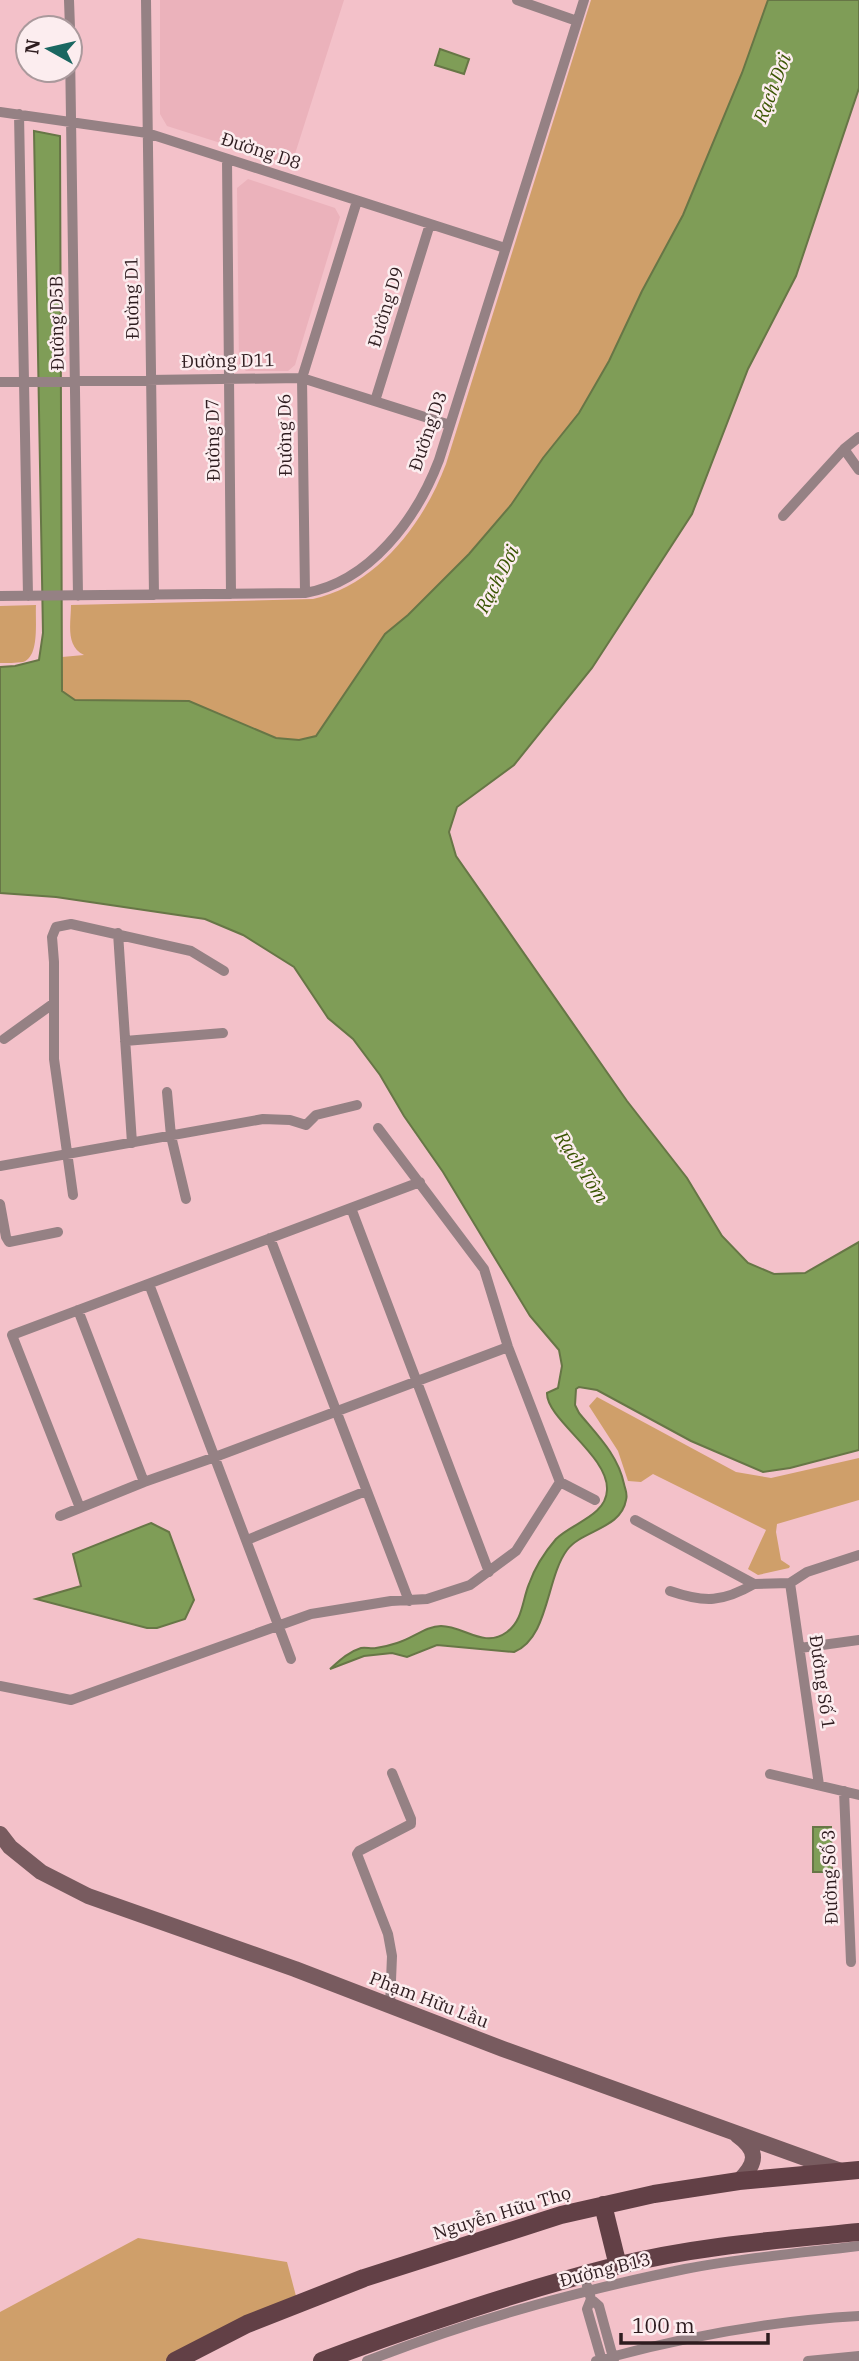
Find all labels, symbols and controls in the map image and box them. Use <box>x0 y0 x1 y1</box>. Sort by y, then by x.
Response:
north arrow <box>14 14 84 84</box>
text: N <box>19 38 45 56</box>
water label: Rạch Dơi <box>747 50 796 127</box>
street label: Đường D8 <box>218 127 304 174</box>
street label: Đường D1 <box>119 256 144 340</box>
street label: Đường D9 <box>362 264 409 350</box>
street label: Đường D5B <box>44 275 69 371</box>
street label: Đường D11 <box>181 348 275 373</box>
street label: Đường D3 <box>403 388 452 474</box>
street label: Đường D6 <box>272 393 297 477</box>
street label: Đường D7 <box>200 398 225 482</box>
water label: Rạch Dơi <box>469 541 524 618</box>
water label: Rạch Tôm <box>549 1126 614 1207</box>
street label: Đường Số 1 <box>804 1633 841 1731</box>
street label: Đường Số 3 <box>816 1829 843 1925</box>
street label: Phạm Hữu Lầu <box>366 1966 492 2033</box>
street label: Nguyễn Hữu Thọ <box>430 2181 574 2244</box>
street label: Đường B13 <box>557 2247 653 2292</box>
scale bar <box>621 2302 768 2346</box>
text: 100 m <box>632 2311 695 2339</box>

